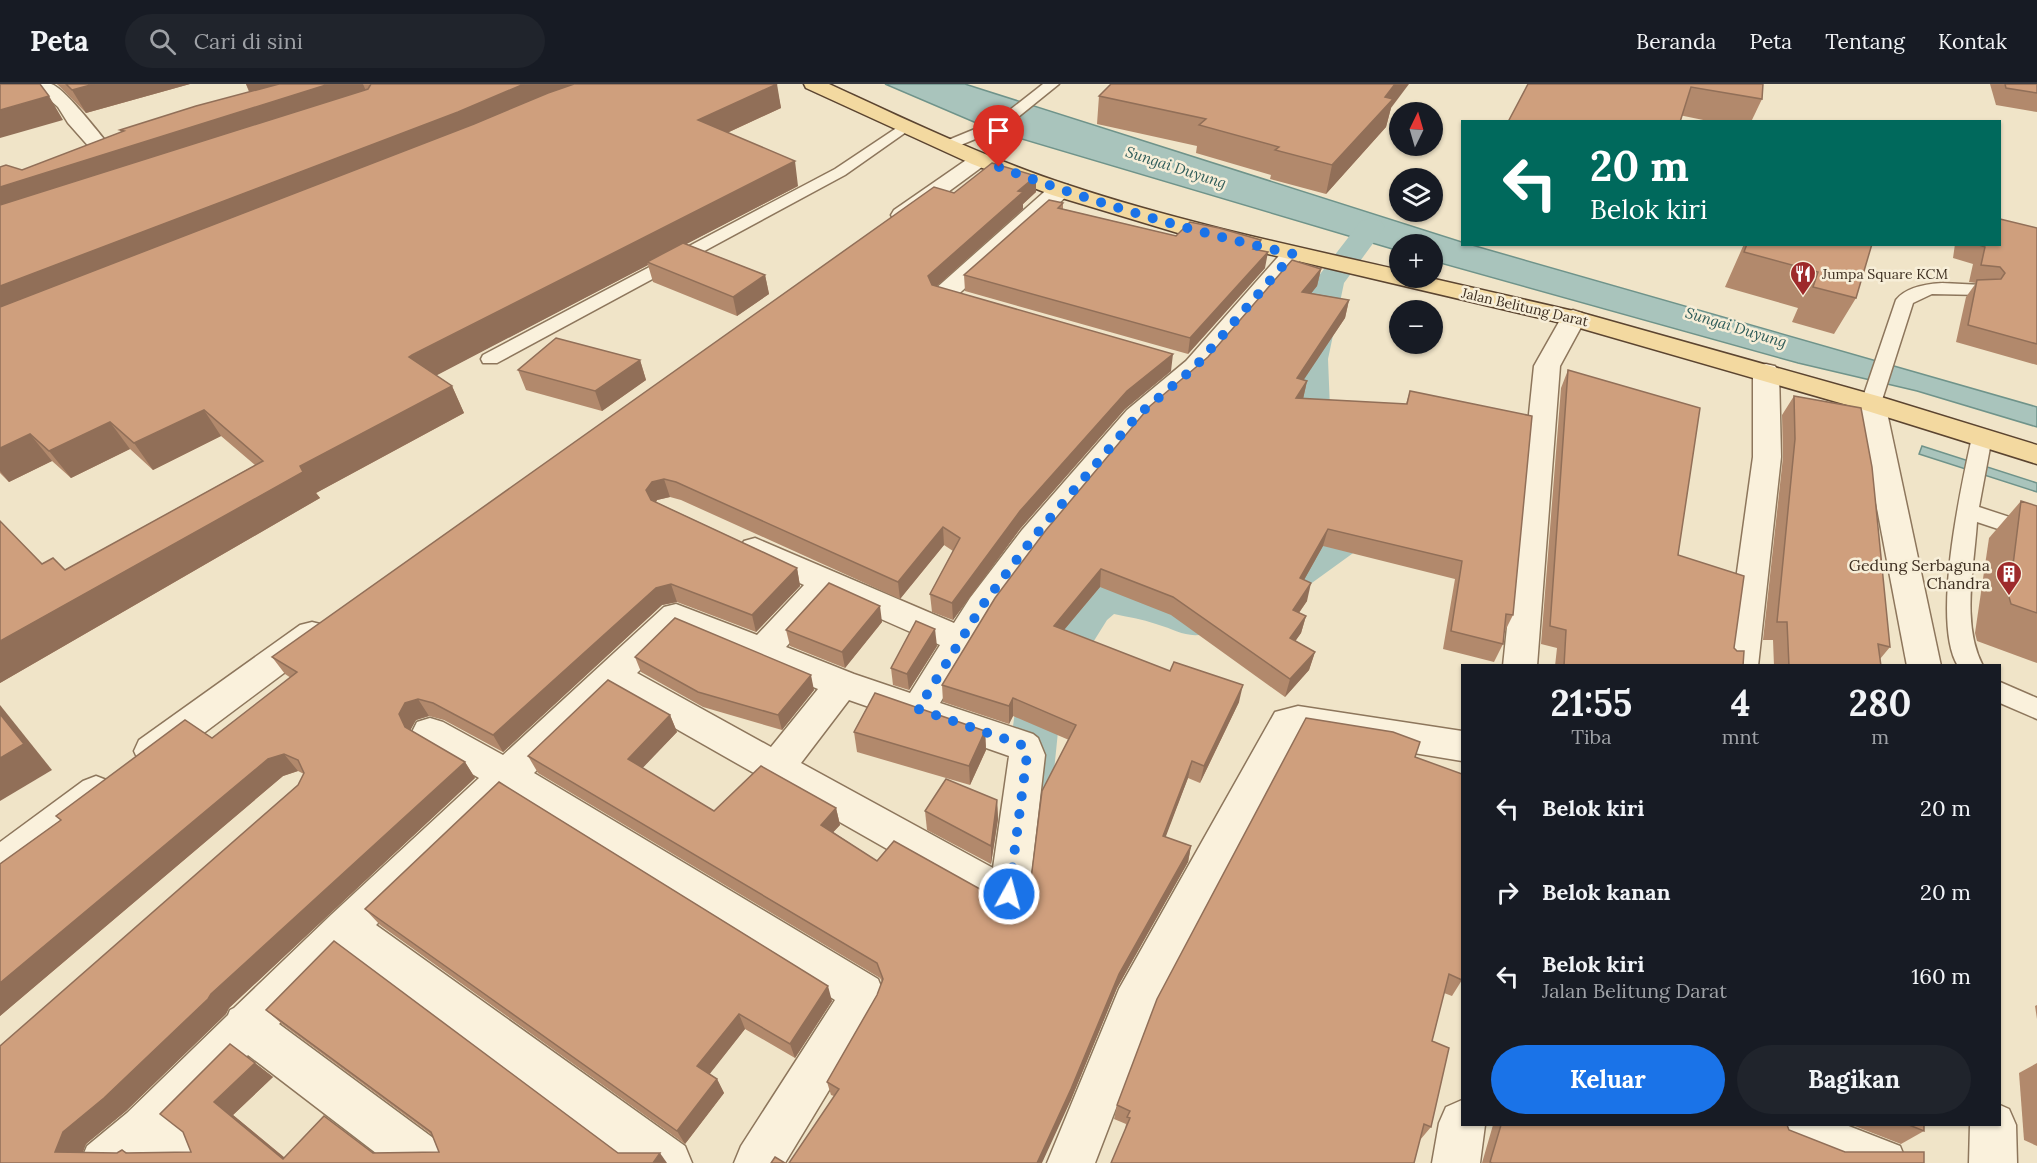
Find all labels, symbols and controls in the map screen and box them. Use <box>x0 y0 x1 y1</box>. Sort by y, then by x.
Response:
search box <box>125 14 545 68</box>
text: Peta <box>30 23 89 59</box>
icon: search <box>146 25 179 58</box>
text: Cari di sini <box>194 27 303 55</box>
text: Beranda <box>1636 28 1716 55</box>
text: Peta <box>1749 28 1792 55</box>
text: Tentang <box>1825 28 1905 55</box>
text: Kontak <box>1938 28 2007 55</box>
north arrow <box>1389 102 1443 156</box>
map controls <box>1389 102 1443 354</box>
pin <box>973 105 1024 167</box>
icon: arrive <box>982 114 1015 147</box>
text: 20 m <box>1590 139 1689 193</box>
water label: Sungai Duyung <box>1123 142 1229 192</box>
icon: left <box>1491 144 1569 222</box>
button: layers <box>1389 168 1443 222</box>
text: Belok kiri <box>1590 192 1708 226</box>
button: + <box>1389 234 1443 288</box>
restaurant icon: Jumpa Square KCM <box>1788 259 1818 297</box>
place label: Jumpa Square KCM <box>1821 265 1948 283</box>
street label: Jalan Belitung Darat <box>1459 283 1591 330</box>
button: − <box>1389 300 1443 354</box>
water label: Sungai Duyung <box>1683 303 1789 351</box>
place label: Gedung Serbaguna Chandra <box>1849 555 1990 593</box>
building icon: Gedung Serbaguna Chandra <box>1994 559 2024 597</box>
text: 21:55 <box>1551 680 1632 726</box>
text: 4 <box>1731 680 1750 726</box>
text: 280 <box>1849 680 1911 726</box>
text: Tiba <box>1571 724 1612 749</box>
text: mnt <box>1722 724 1759 749</box>
text: m <box>1871 724 1889 749</box>
icon: left <box>1491 792 1524 825</box>
text: Belok kiri <box>1542 794 1644 822</box>
text: 20 m <box>1920 794 1971 822</box>
position arrow <box>977 862 1041 926</box>
icon: right <box>1491 876 1524 909</box>
text: Belok kanan <box>1542 878 1671 906</box>
text: 20 m <box>1920 878 1971 906</box>
text: Belok kiri <box>1542 950 1644 978</box>
icon: left <box>1491 960 1524 993</box>
text: 160 m <box>1911 962 1971 990</box>
text: Jalan Belitung Darat <box>1542 978 1727 1003</box>
button: Keluar <box>1491 1045 1725 1114</box>
button: Bagikan <box>1737 1045 1971 1114</box>

